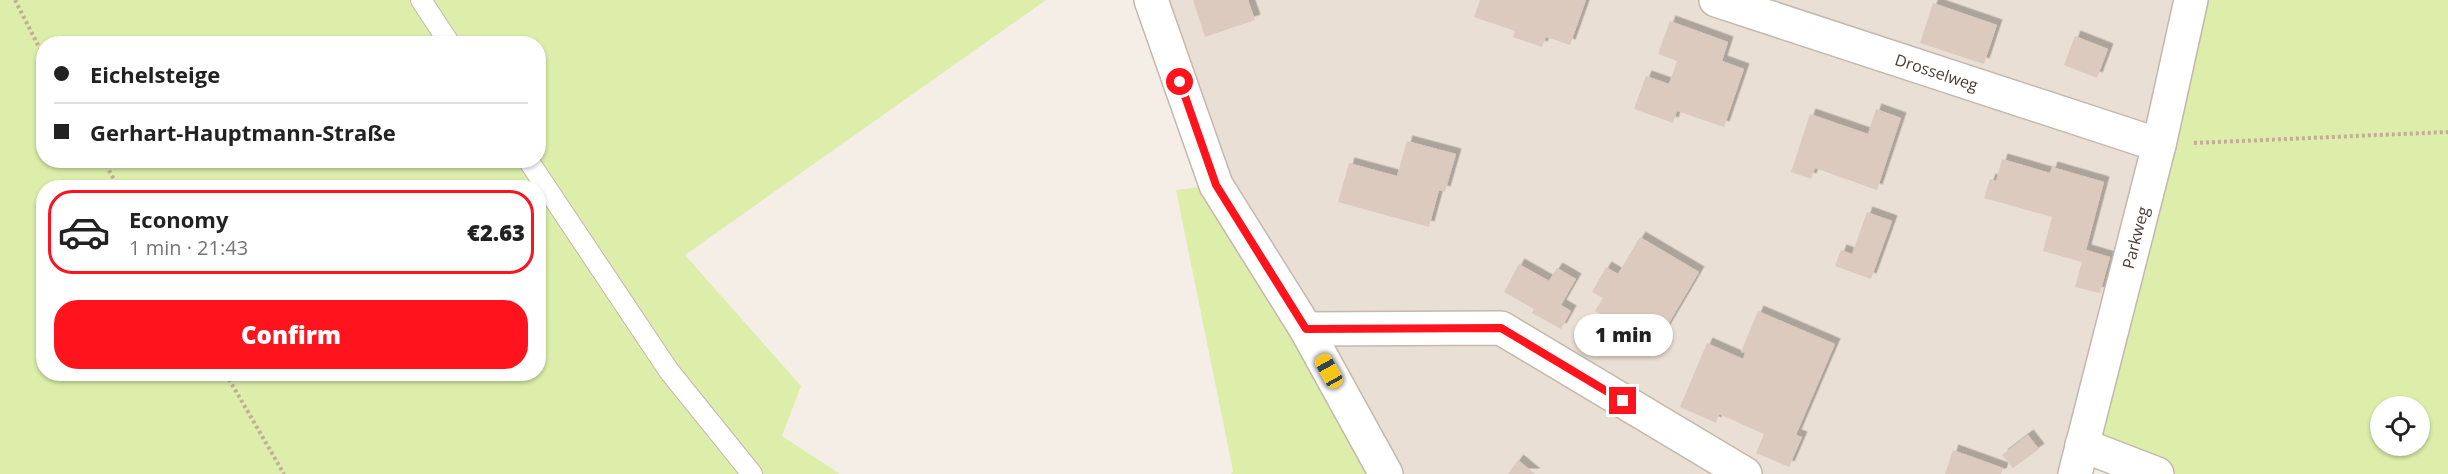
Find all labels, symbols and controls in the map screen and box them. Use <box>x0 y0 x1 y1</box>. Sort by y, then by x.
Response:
street label: Drosselweg <box>1892 48 1981 96</box>
text: Eichelsteige <box>90 59 220 89</box>
route start <box>1166 68 1193 95</box>
text: Gerhart-Hauptmann-Straße <box>90 117 396 147</box>
text: Economy <box>129 204 228 234</box>
street label: Parkweg <box>2117 204 2154 271</box>
icon: car <box>57 205 111 259</box>
text: €2.63 <box>467 217 525 247</box>
text: 1 min · 21:43 <box>129 234 248 261</box>
button: Confirm <box>54 300 528 369</box>
callout: 1 min <box>1574 314 1672 356</box>
text: 1 min <box>1595 321 1652 348</box>
car <box>1312 351 1346 391</box>
route end <box>1609 387 1636 414</box>
map controls <box>2370 396 2430 456</box>
button: locate <box>2370 396 2430 456</box>

